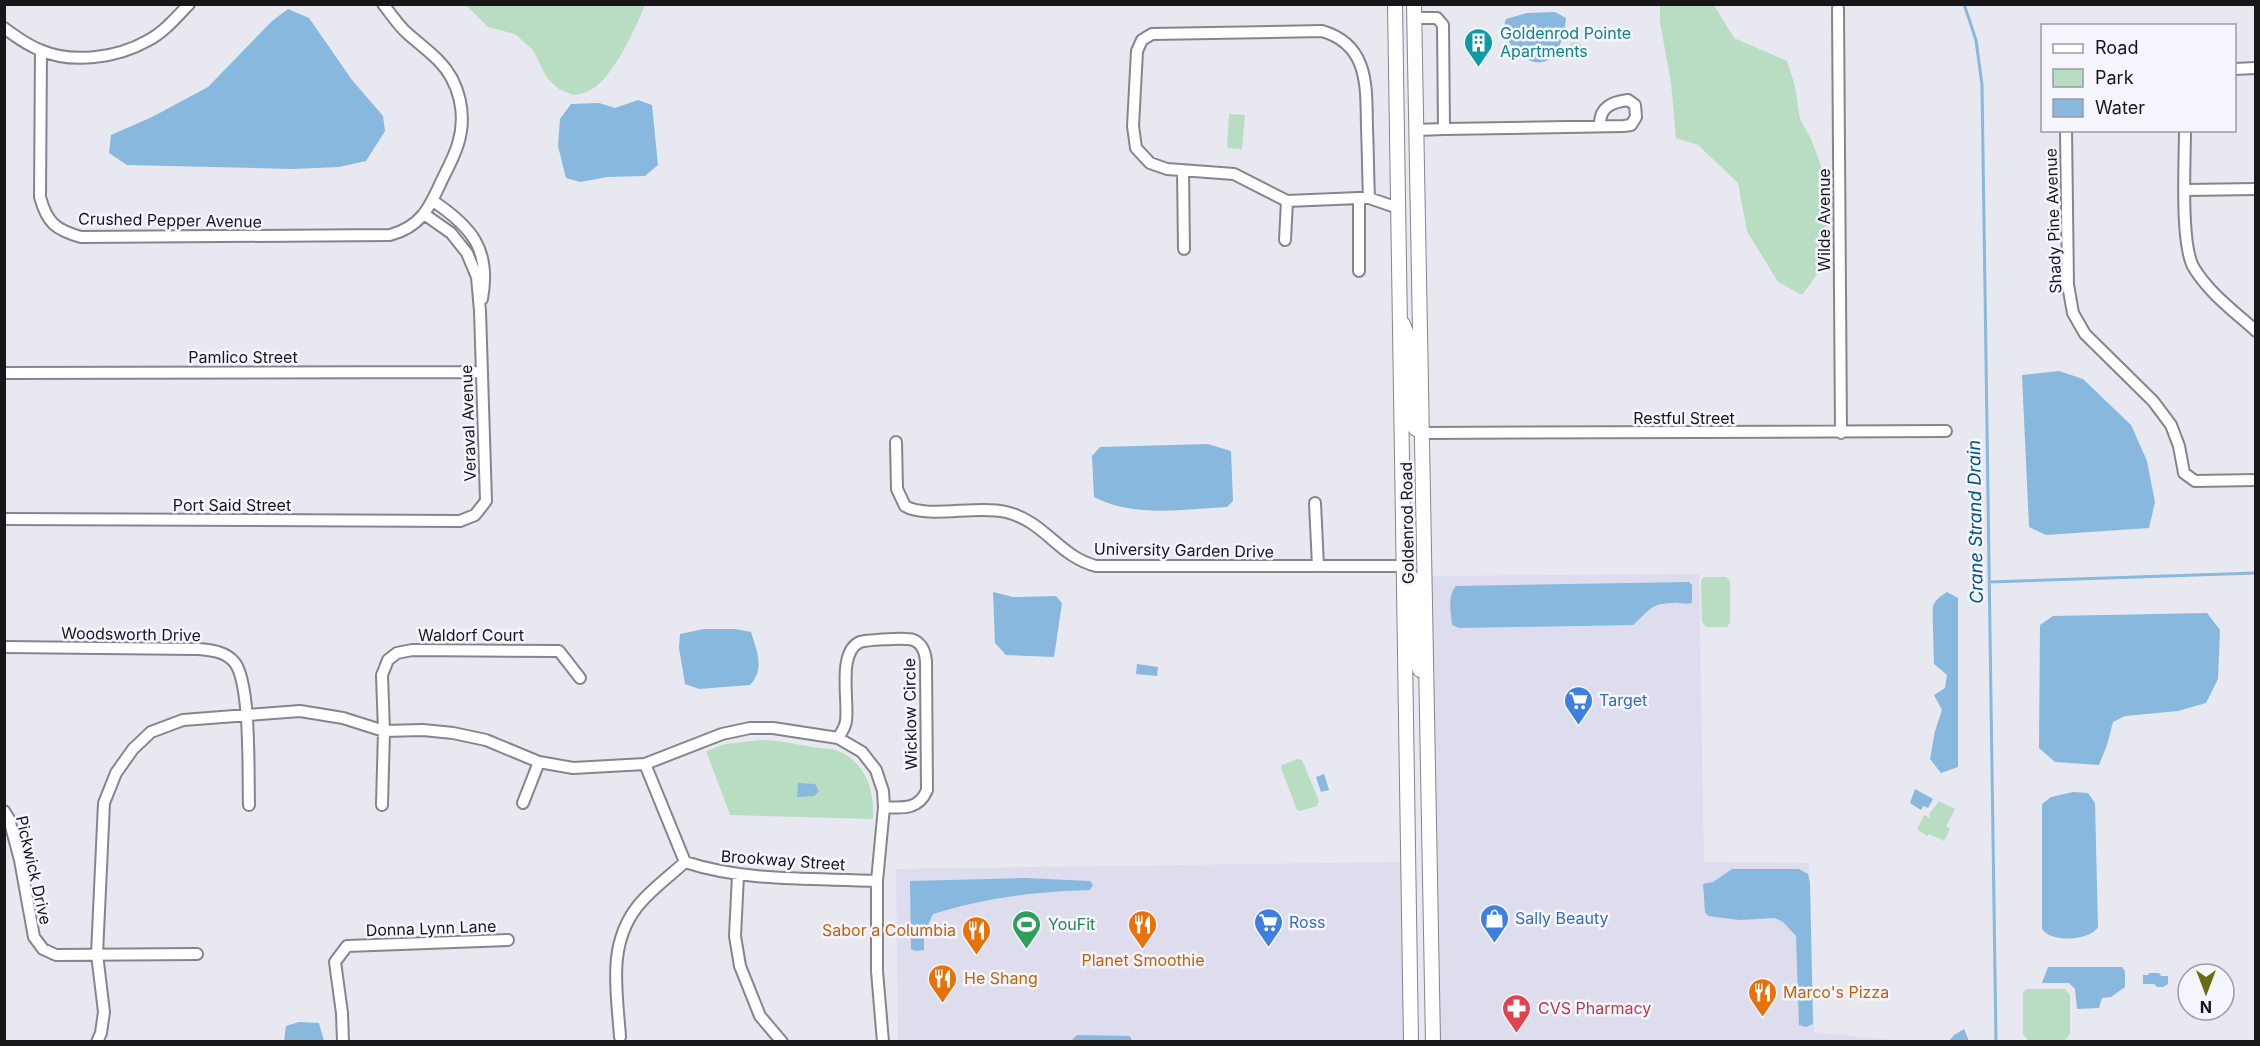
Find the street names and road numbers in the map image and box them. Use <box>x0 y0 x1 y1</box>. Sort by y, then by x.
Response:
street label: Shady Pine Avenue <box>2040 148 2066 294</box>
street label: Wilde Avenue <box>1814 168 1834 272</box>
street label: Crushed Pepper Avenue <box>78 208 262 232</box>
street label: Pamlico Street <box>188 347 298 367</box>
street label: Veraval Avenue <box>456 364 480 482</box>
street label: Restful Street <box>1633 408 1735 428</box>
street label: Goldenrod Road <box>1396 462 1418 584</box>
street label: Port Said Street <box>173 495 291 515</box>
street label: University Garden Drive <box>1094 538 1274 562</box>
street label: Woodsworth Drive <box>61 623 201 645</box>
street label: Waldorf Court <box>418 625 524 645</box>
street label: Wicklow Circle <box>899 658 921 770</box>
street label: Pickwick Drive <box>12 814 56 926</box>
street label: Brookway Street <box>720 846 846 874</box>
street label: Donna Lynn Lane <box>365 916 497 940</box>

